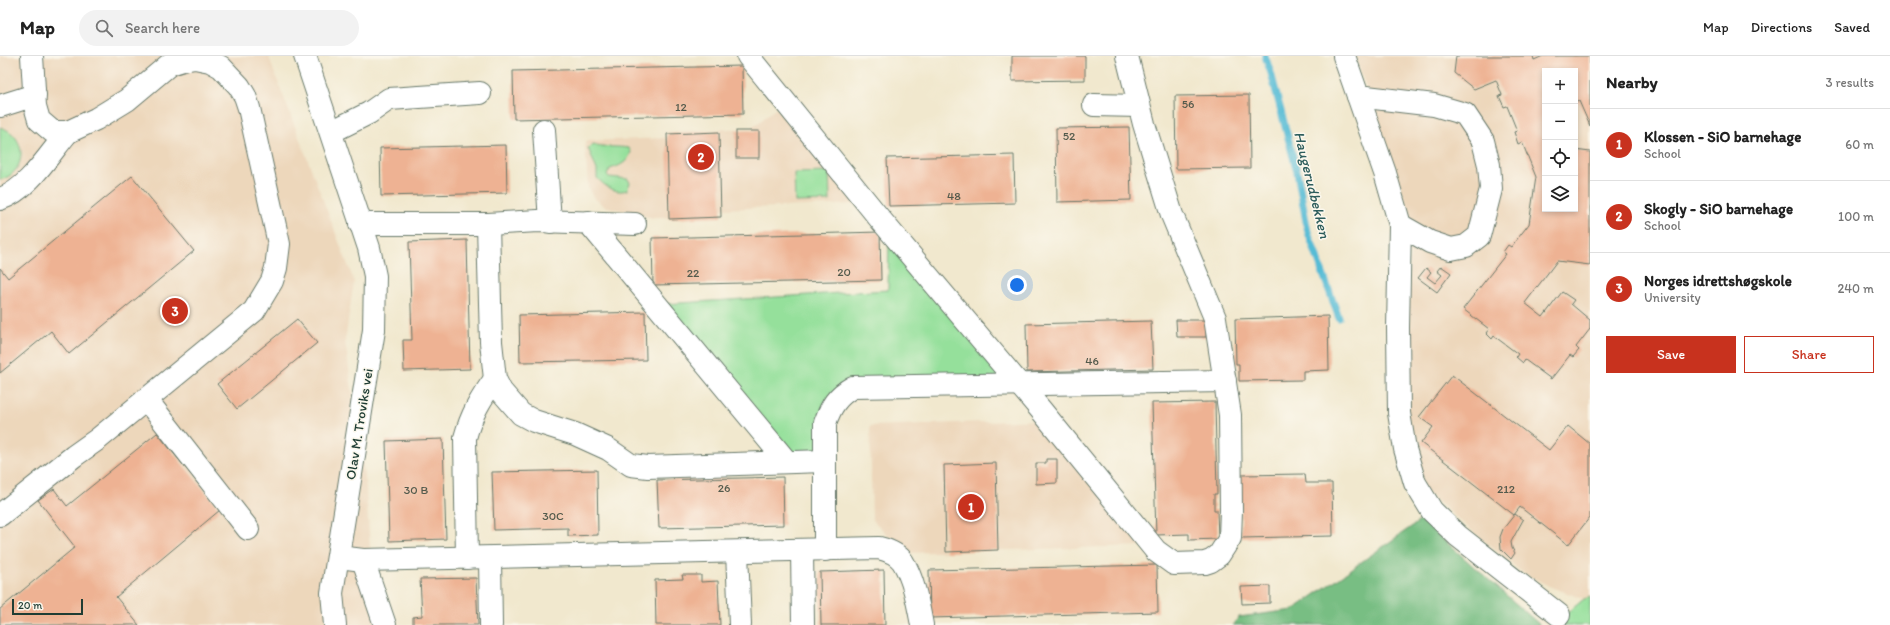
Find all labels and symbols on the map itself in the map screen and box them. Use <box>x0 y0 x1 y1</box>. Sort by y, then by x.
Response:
house number: 56 <box>1182 97 1194 111</box>
house number: 12 <box>675 100 688 114</box>
house number: 52 <box>1063 129 1076 143</box>
water label: Haugerudbekken <box>1290 130 1334 241</box>
pin: 2 <box>688 142 714 172</box>
house number: 48 <box>947 189 961 203</box>
house number: 20 <box>837 265 851 279</box>
house number: 22 <box>687 266 700 280</box>
your location <box>1007 275 1027 295</box>
pin: 3 <box>162 296 188 326</box>
house number: 46 <box>1085 354 1099 368</box>
street label: Olav M. Troviks vei <box>342 367 377 481</box>
house number: 26 <box>718 481 730 495</box>
house number: 212 <box>1497 482 1516 496</box>
house number: 30 B <box>404 483 428 497</box>
pin: 1 <box>958 492 984 522</box>
house number: 30C <box>542 509 564 523</box>
scale bar <box>12 597 83 616</box>

